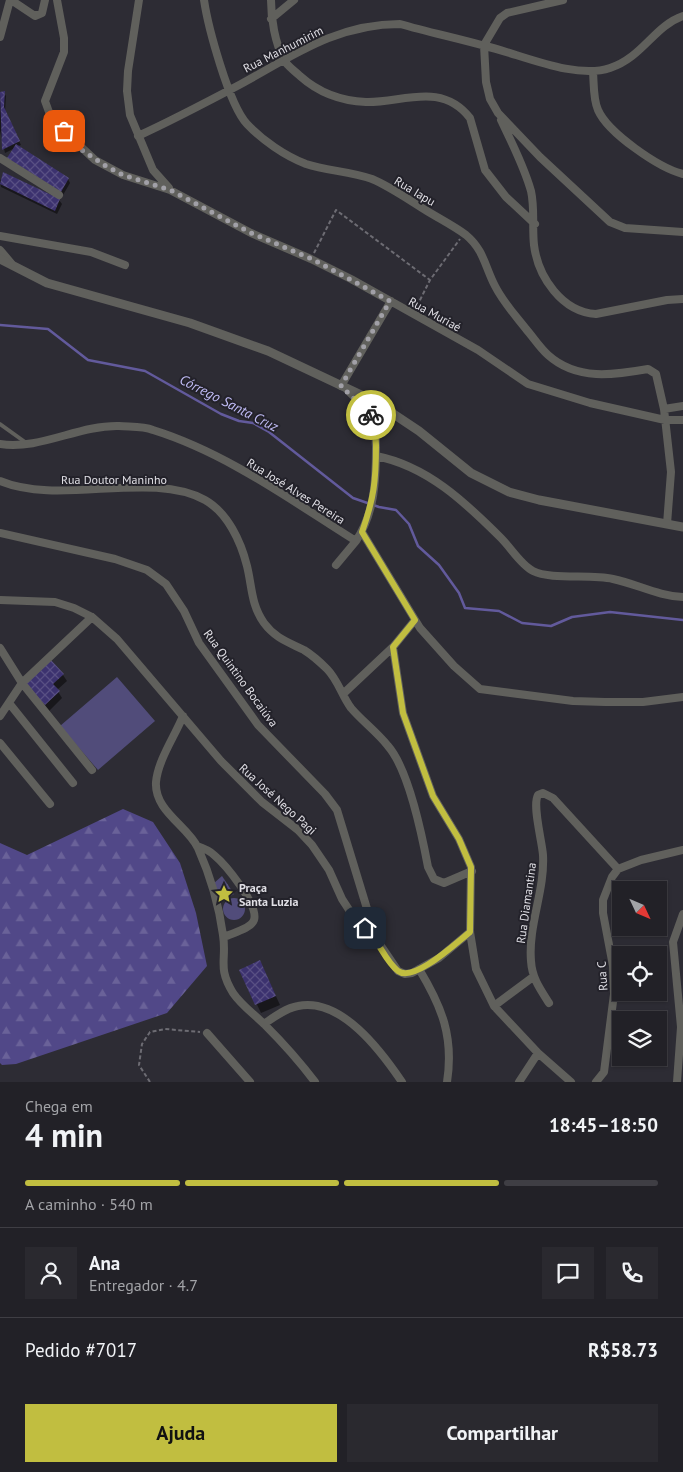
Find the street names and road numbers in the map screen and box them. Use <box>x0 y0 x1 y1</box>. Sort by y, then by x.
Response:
street label: Rua Manhumirim <box>241 22 325 76</box>
street label: Rua Iapu <box>392 173 438 209</box>
street label: Rua Muriaé <box>406 293 464 335</box>
street label: Rua José Alves Pereira <box>244 455 348 527</box>
street label: Rua Doutor Maninho <box>61 472 167 487</box>
street label: Rua Quintino Bocaiúva <box>201 626 281 730</box>
street label: Rua José Nego Pagi <box>236 760 320 838</box>
street label: Rua Diamantina <box>513 861 539 945</box>
street label: Rua C <box>593 961 611 991</box>

